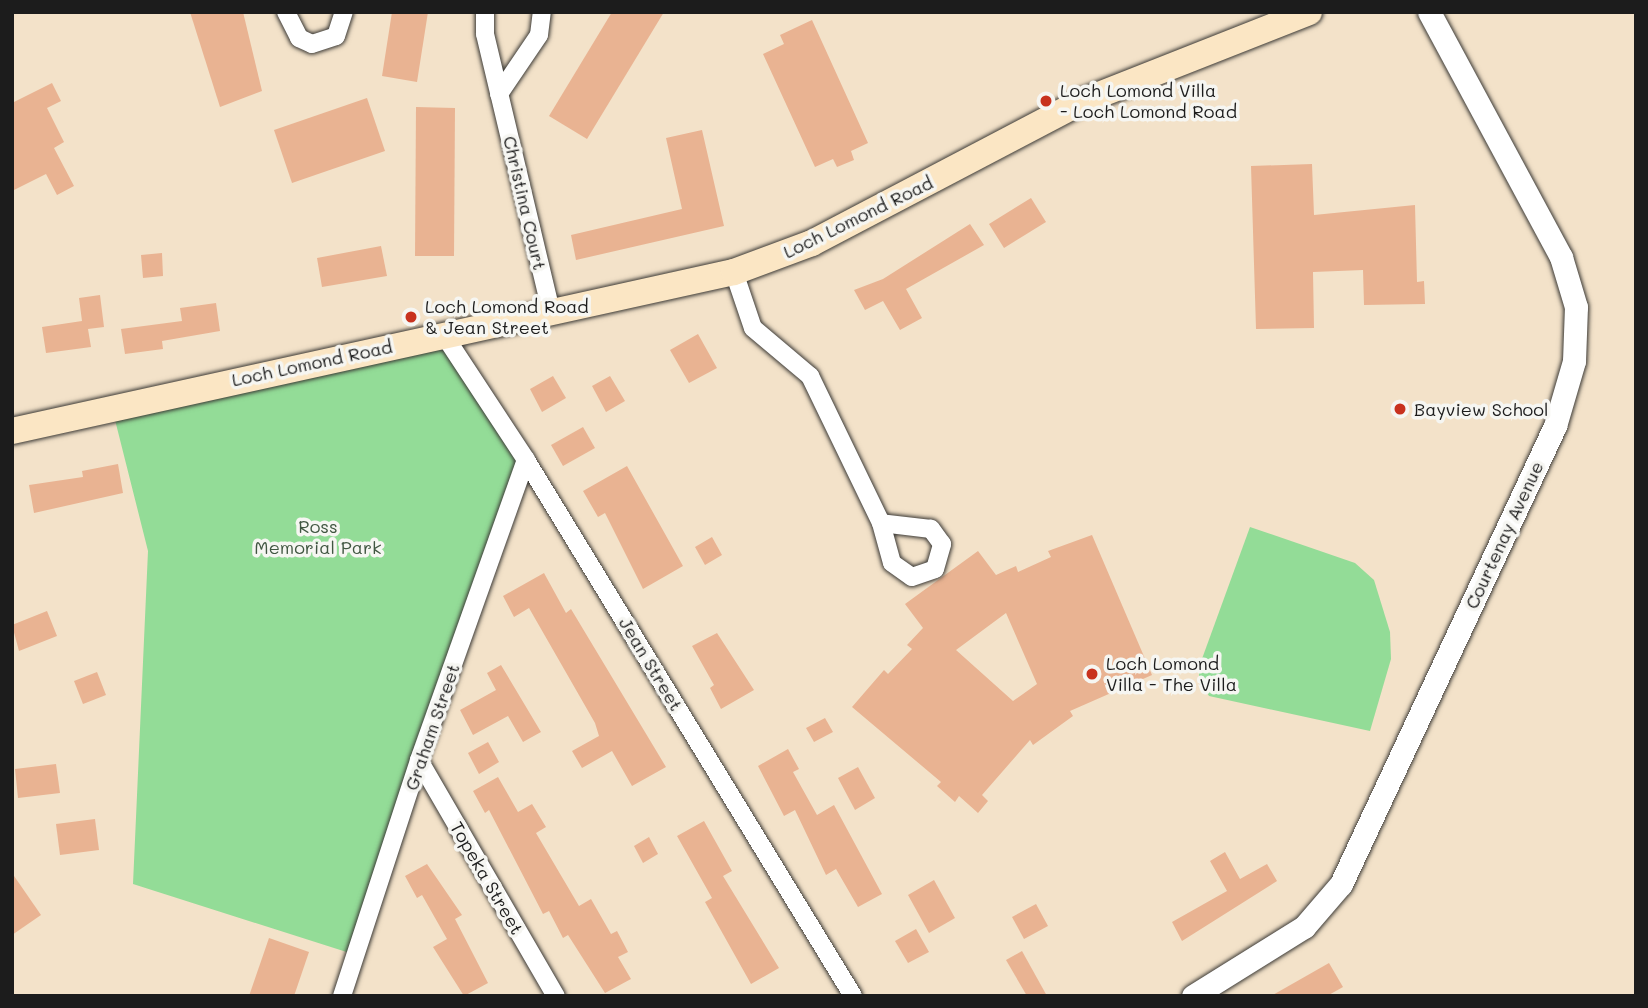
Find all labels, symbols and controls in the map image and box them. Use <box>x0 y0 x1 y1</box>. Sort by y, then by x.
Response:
place label: Loch Lomond Villa - Loch Lomond Road <box>1060 80 1237 122</box>
marker: Loch Lomond Villa - Loch Lomond Road <box>1038 93 1054 109</box>
street label: Christina Court <box>499 134 551 272</box>
street label: Loch Lomond Road <box>780 171 936 263</box>
place label: Loch Lomond Road & Jean Street <box>425 296 589 338</box>
marker: Loch Lomond Road & Jean Street <box>403 309 419 325</box>
street label: Loch Lomond Road <box>230 335 394 391</box>
place label: Bayview School <box>1414 398 1548 420</box>
marker: Bayview School <box>1392 401 1408 417</box>
street label: Courtenay Avenue <box>1460 458 1548 612</box>
park label: Ross Memorial Park <box>254 516 382 558</box>
street label: Jean Street <box>615 613 687 715</box>
place label: Loch Lomond Villa - The Villa <box>1106 653 1237 696</box>
street label: Graham Street <box>400 661 464 793</box>
marker: Loch Lomond Villa - The Villa <box>1084 666 1100 682</box>
street label: Topeka Street <box>446 818 528 938</box>

